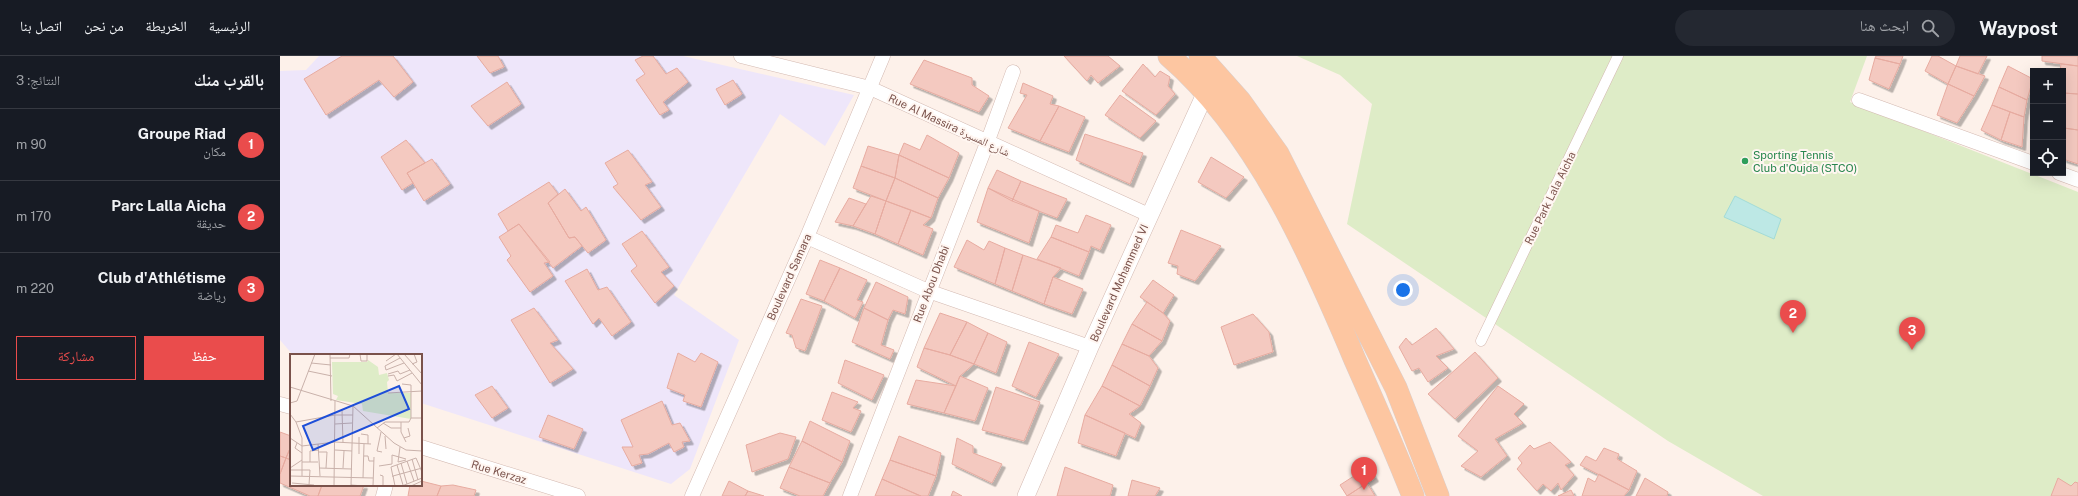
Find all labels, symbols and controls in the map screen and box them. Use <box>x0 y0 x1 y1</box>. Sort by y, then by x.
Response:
search box <box>1675 10 1955 46</box>
text: ابحث هنا <box>1860 17 1909 34</box>
icon: search <box>1919 17 1941 39</box>
text: Waypost <box>1979 17 2058 39</box>
text: اتصل بنا <box>20 18 62 34</box>
text: من نحن <box>84 18 124 34</box>
text: الخريطة <box>146 18 187 34</box>
text: الرئيسية <box>209 18 250 34</box>
map controls <box>2030 68 2066 176</box>
button: + <box>2030 68 2066 104</box>
text: بالقرب منك <box>194 70 264 90</box>
text: النتائج: 3 <box>16 73 60 88</box>
street label: Rue Al Massira شارع المسيرة <box>886 92 1011 159</box>
button: − <box>2030 104 2066 140</box>
text: Groupe Riad <box>138 125 226 142</box>
text: 90 m <box>16 137 46 152</box>
text: 1 <box>248 137 254 152</box>
button: locate <box>2030 140 2066 176</box>
text: مكان <box>203 144 226 159</box>
place label: Sporting Tennis Club d'Oujda (STCO) <box>1753 149 1857 174</box>
street label: Rue Park Lala Aicha <box>1522 150 1578 246</box>
marker: Sporting Tennis Club d'Oujda (STCO) <box>1740 156 1750 166</box>
text: Parc Lalla Aicha <box>111 197 226 214</box>
text: 170 m <box>16 209 51 224</box>
text: 2 <box>247 209 255 224</box>
text: حديقة <box>196 216 226 231</box>
street label: Boulevard Mohammed VI <box>1088 222 1150 344</box>
street label: Boulevard Samara <box>765 232 813 322</box>
street label: Rue Abou Dhabi <box>911 244 951 324</box>
text: Club d'Athlétisme <box>98 269 226 286</box>
your location <box>1393 280 1413 300</box>
text: 220 m <box>16 281 54 296</box>
text: 3 <box>247 281 255 296</box>
text: رياضة <box>197 288 226 303</box>
pin: 2 <box>1780 300 1806 333</box>
pin: 3 <box>1899 317 1925 350</box>
button: مشاركة <box>16 336 136 380</box>
button: حفظ <box>144 336 264 380</box>
inset map <box>290 354 422 486</box>
pin: 1 <box>1351 457 1377 490</box>
street label: Rue Kerzaz <box>470 458 528 486</box>

